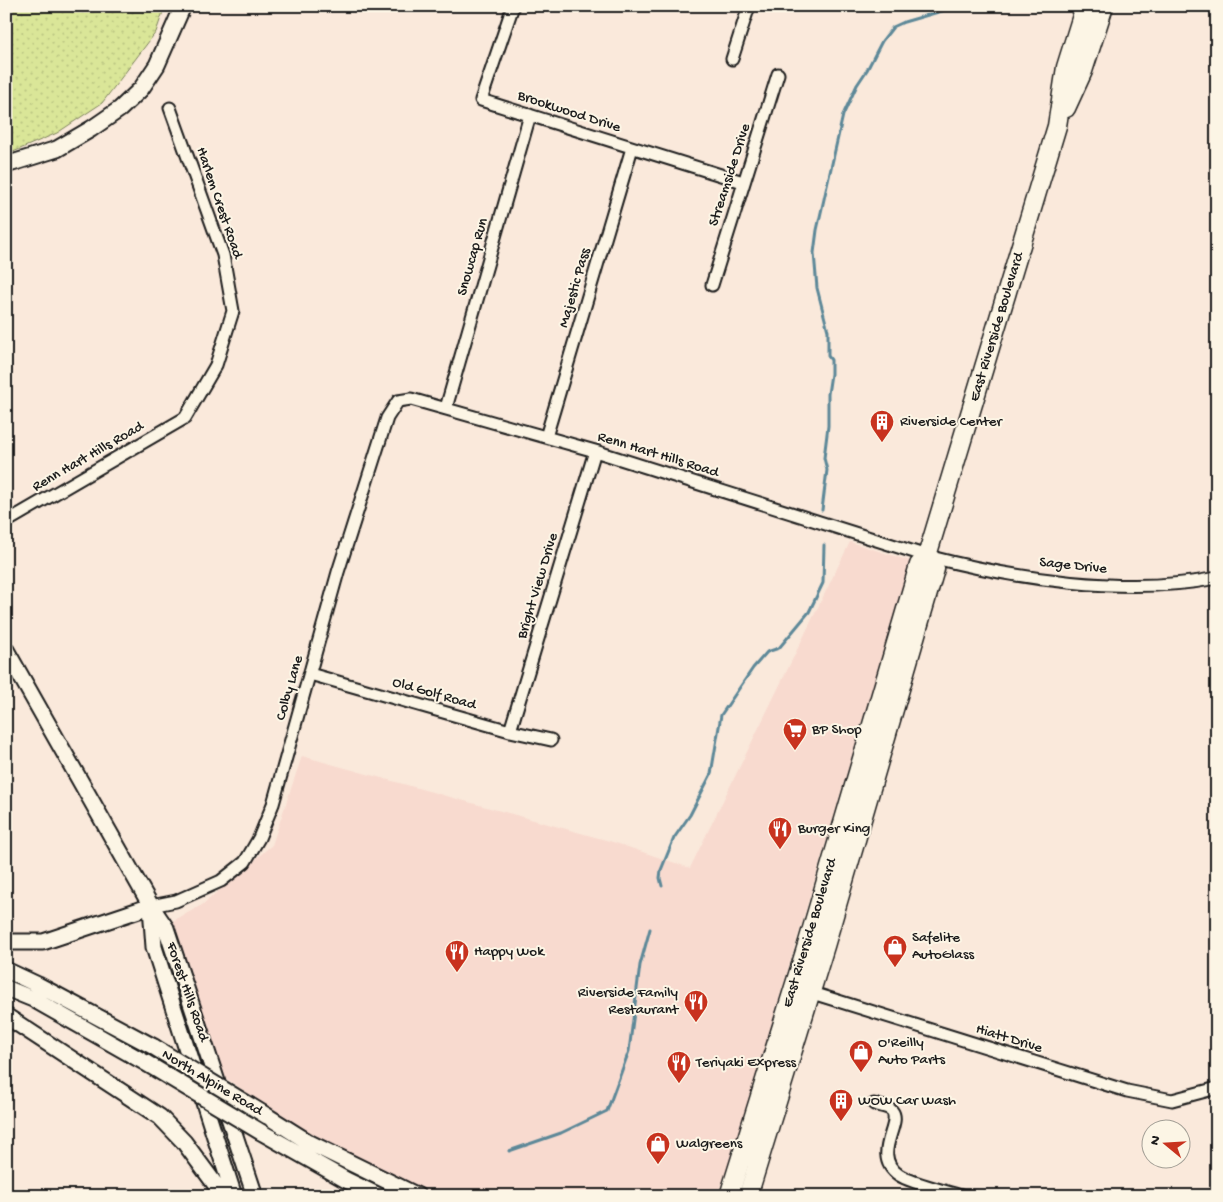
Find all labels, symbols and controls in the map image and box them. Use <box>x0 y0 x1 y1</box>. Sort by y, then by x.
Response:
street label: Brookwood Drive <box>514 87 623 137</box>
street label: Streamside Drive <box>705 121 755 229</box>
street label: Harlem Crest Road <box>192 145 247 262</box>
street label: Snowcap Run <box>453 216 493 298</box>
street label: Majestic Pass <box>555 246 595 330</box>
street label: East Riverside Boulevard <box>966 249 1029 404</box>
building icon: Riverside Center <box>869 409 895 443</box>
place label: Riverside Center <box>900 413 1003 431</box>
street label: Renn Hart Hills Road <box>29 417 148 496</box>
street label: Renn Hart Hills Road <box>595 428 722 482</box>
street label: Bright View Drive <box>513 531 563 642</box>
street label: Sage Drive <box>1038 554 1108 579</box>
street label: Colby Lane <box>272 653 308 723</box>
street label: Old Golf Road <box>390 673 479 715</box>
supermarket icon: BP Shop <box>782 717 808 751</box>
place label: BP Shop <box>811 721 862 739</box>
restaurant icon: Burger King <box>767 816 793 850</box>
place label: Burger King <box>797 820 870 838</box>
street label: East Riverside Boulevard <box>779 855 842 1010</box>
place label: Safelite AutoGlass <box>912 929 974 964</box>
shop icon: Safelite AutoGlass <box>882 934 908 968</box>
street label: Forest Hills Road <box>161 939 213 1045</box>
restaurant icon: Happy Wok <box>444 939 470 973</box>
place label: Happy Wok <box>474 943 545 961</box>
place label: Riverside Family Restaurant <box>578 984 680 1019</box>
restaurant icon: Riverside Family Restaurant <box>683 989 709 1023</box>
street label: Hiatt Drive <box>974 1020 1045 1058</box>
place label: O'Reilly Auto Parts <box>878 1034 945 1069</box>
shop icon: O'Reilly Auto Parts <box>848 1039 874 1073</box>
street label: North Alpine Road <box>158 1046 267 1121</box>
restaurant icon: Teriyaki Express <box>666 1050 692 1084</box>
place label: Teriyaki Express <box>695 1054 796 1072</box>
building icon: WOW Car Wash <box>828 1088 854 1122</box>
place label: WOW Car Wash <box>858 1092 956 1110</box>
north arrow <box>1140 1120 1190 1170</box>
shop icon: Walgreens <box>645 1131 671 1165</box>
text: N <box>1147 1134 1166 1148</box>
place label: Walgreens <box>676 1135 743 1153</box>

